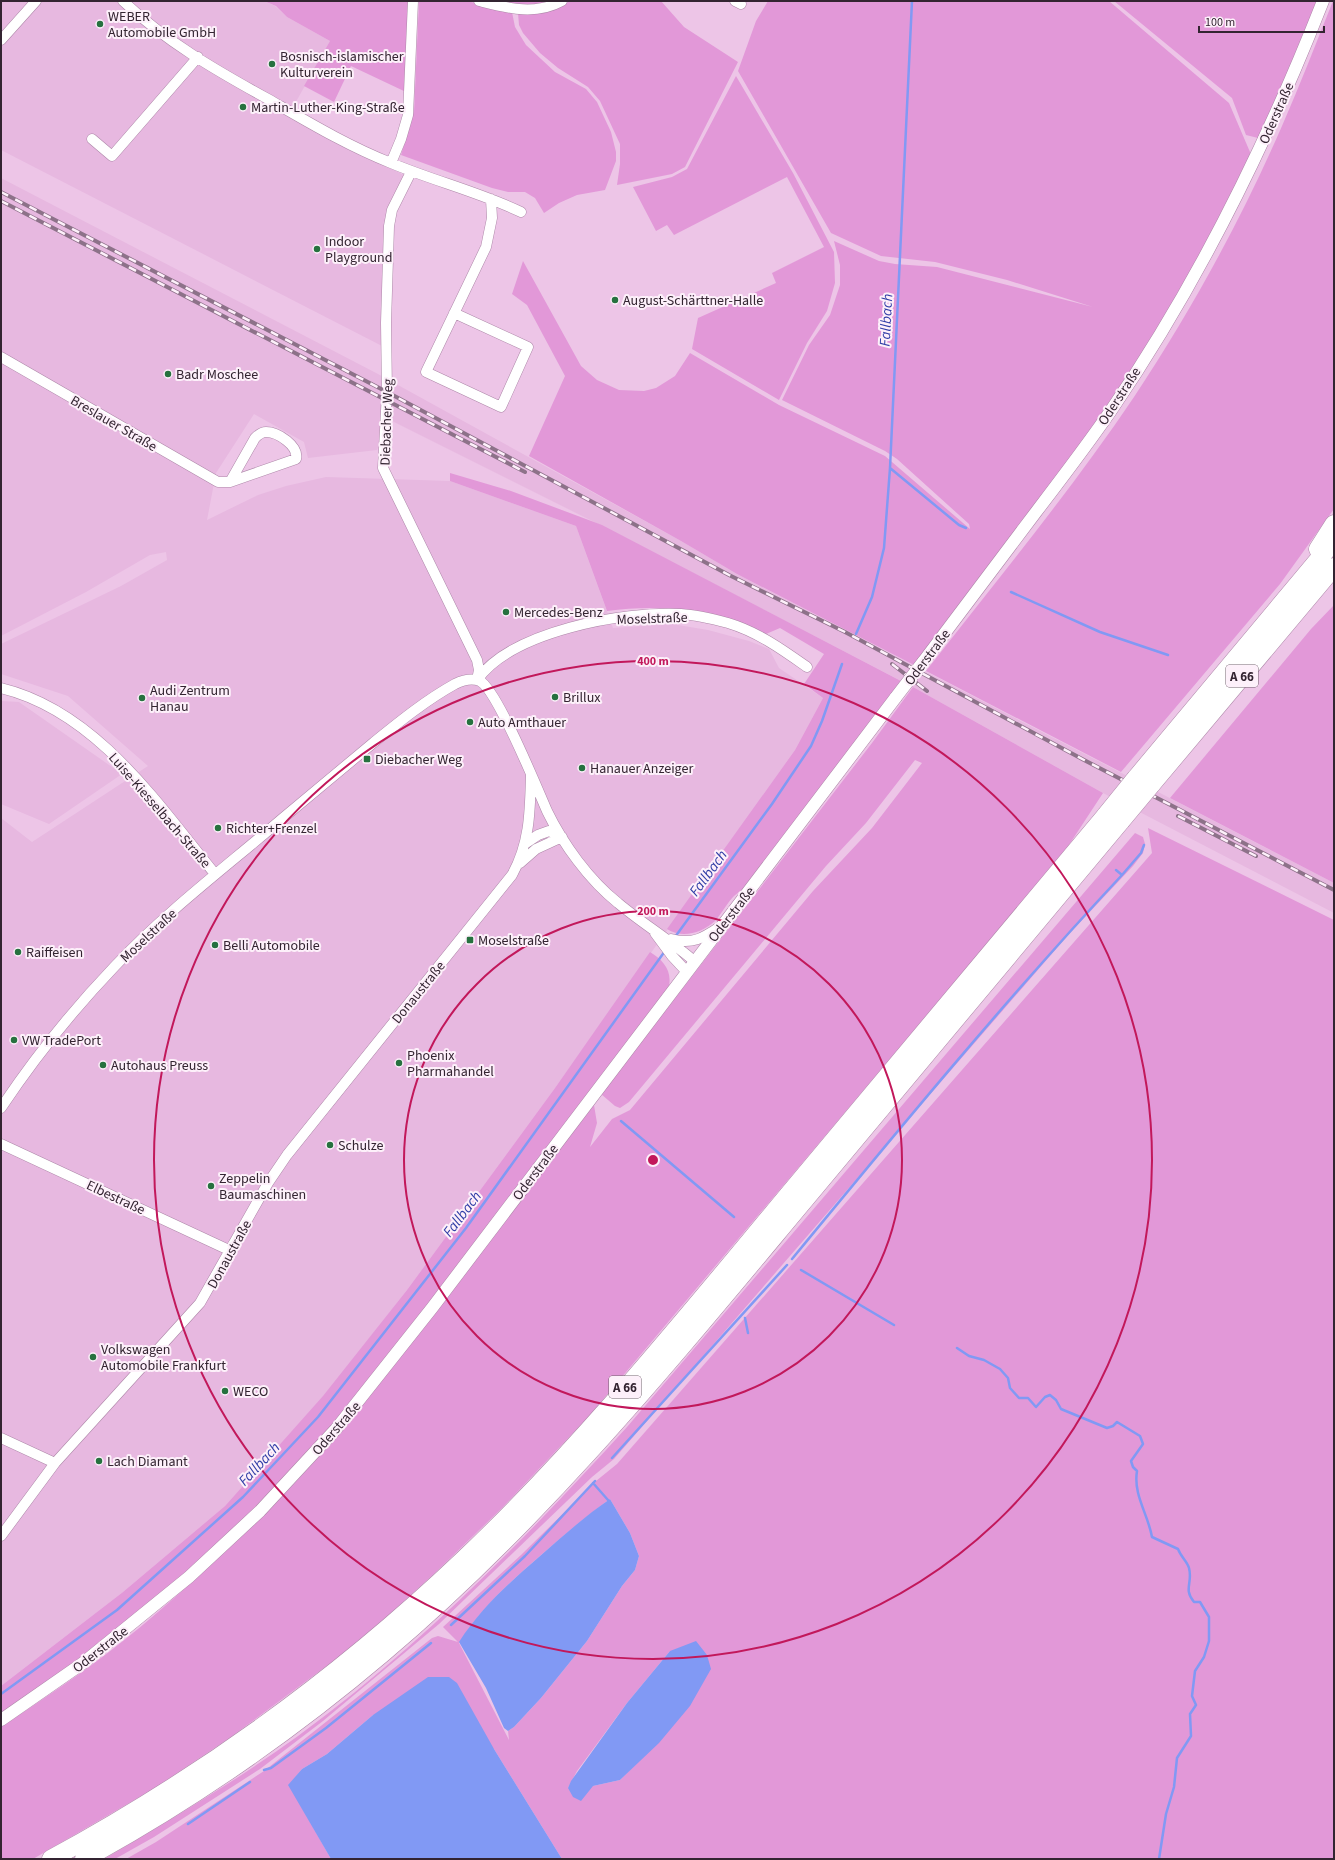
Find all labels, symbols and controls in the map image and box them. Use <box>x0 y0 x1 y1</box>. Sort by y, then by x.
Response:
place label: WEBER Automobile GmbH <box>108 7 216 43</box>
scale bar <box>1199 8 1324 34</box>
text: 100 m <box>1205 14 1235 31</box>
marker: WEBER Automobile GmbH <box>95 19 105 29</box>
place label: Bosnisch-islamischer Kulturverein <box>280 47 404 83</box>
marker: Bosnisch-islamischer Kulturverein <box>267 59 277 69</box>
street label: Oderstraße <box>1254 79 1299 147</box>
place label: Martin-Luther-King-Straße <box>251 98 405 118</box>
marker: Martin-Luther-King-Straße <box>238 102 248 112</box>
place label: Indoor Playground <box>325 232 393 268</box>
marker: Indoor Playground <box>312 244 322 254</box>
place label: August-Schärttner-Halle <box>623 291 763 311</box>
water label: Fallbach <box>875 293 898 347</box>
marker: August-Schärttner-Halle <box>610 295 620 305</box>
street label: Oderstraße <box>1094 363 1146 430</box>
place label: Badr Moschee <box>176 365 258 385</box>
marker: Badr Moschee <box>163 369 173 379</box>
street label: Diebacher Weg <box>375 378 399 466</box>
street label: Breslauer Straße <box>66 391 161 457</box>
place label: Mercedes-Benz <box>514 603 603 623</box>
marker: Mercedes-Benz <box>501 607 511 617</box>
street label: Moselstraße <box>616 608 688 630</box>
street label: Oderstraße <box>900 625 956 690</box>
text: 400 m <box>637 653 669 670</box>
road number: A 66 <box>1226 665 1258 687</box>
place label: Audi Zentrum Hanau <box>150 681 230 717</box>
place label: Brillux <box>563 688 601 708</box>
marker: Brillux <box>550 692 560 702</box>
marker: Audi Zentrum Hanau <box>137 693 147 703</box>
place label: Auto Amthauer <box>478 713 566 733</box>
marker: Auto Amthauer <box>465 717 475 727</box>
street label: Luise-Kiesselbach-Straße <box>103 749 215 873</box>
place label: Diebacher Weg <box>375 750 462 770</box>
marker: Diebacher Weg <box>362 754 372 764</box>
place label: Hanauer Anzeiger <box>590 759 693 779</box>
marker: Hanauer Anzeiger <box>577 763 587 773</box>
place label: Richter+Frenzel <box>226 819 317 839</box>
marker: Richter+Frenzel <box>213 823 223 833</box>
water label: Fallbach <box>684 846 733 901</box>
street label: Oderstraße <box>704 883 760 947</box>
text: 200 m <box>637 903 669 920</box>
street label: Moselstraße <box>116 904 182 967</box>
place label: Moselstraße <box>478 931 549 951</box>
marker: Moselstraße <box>465 935 475 945</box>
place label: Belli Automobile <box>223 936 320 956</box>
marker: Belli Automobile <box>210 940 220 950</box>
place label: Raiffeisen <box>26 943 83 963</box>
marker: Raiffeisen <box>13 947 23 957</box>
street label: Donaustraße <box>387 957 450 1028</box>
place label: VW TradePort <box>22 1031 101 1051</box>
marker: VW TradePort <box>9 1035 19 1045</box>
place label: Phoenix Pharmahandel <box>407 1046 494 1082</box>
place label: Autohaus Preuss <box>111 1056 208 1076</box>
marker: Phoenix Pharmahandel <box>394 1058 404 1068</box>
marker: Autohaus Preuss <box>98 1060 108 1070</box>
place label: Schulze <box>338 1136 383 1156</box>
marker: Schulze <box>325 1140 335 1150</box>
street label: Oderstraße <box>508 1140 564 1205</box>
centre of rings <box>646 1153 660 1167</box>
place label: Zeppelin Baumaschinen <box>219 1169 306 1205</box>
street label: Elbestraße <box>83 1176 148 1220</box>
marker: Zeppelin Baumaschinen <box>206 1181 216 1191</box>
water label: Fallbach <box>438 1187 487 1242</box>
street label: Donaustraße <box>203 1217 257 1292</box>
place label: Volkswagen Automobile Frankfurt <box>101 1340 226 1376</box>
marker: Volkswagen Automobile Frankfurt <box>88 1352 98 1362</box>
road number: A 66 <box>609 1376 641 1398</box>
place label: WECO <box>233 1382 268 1402</box>
marker: WECO <box>220 1386 230 1396</box>
street label: Oderstraße <box>308 1397 366 1460</box>
water label: Fallbach <box>234 1438 285 1491</box>
place label: Lach Diamant <box>107 1452 188 1472</box>
marker: Lach Diamant <box>94 1456 104 1466</box>
street label: Oderstraße <box>69 1622 133 1678</box>

